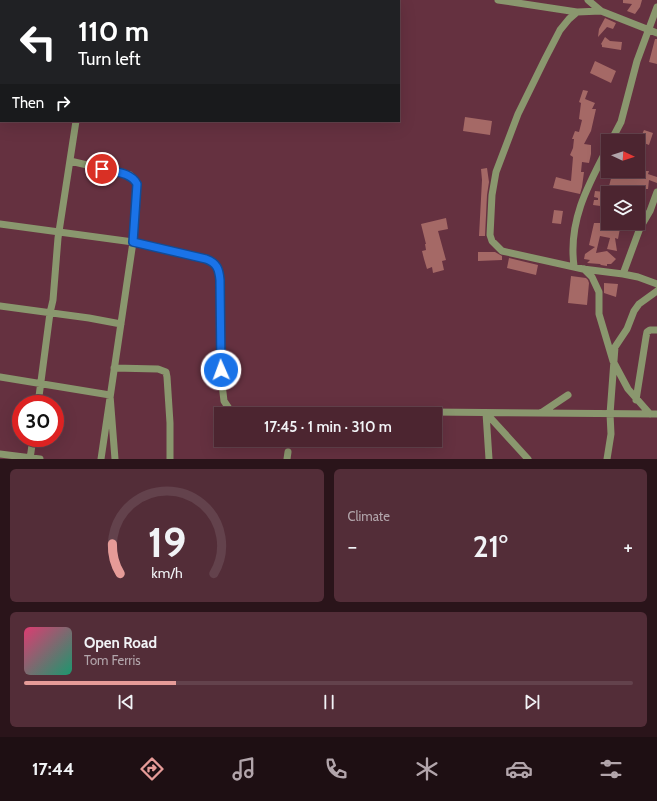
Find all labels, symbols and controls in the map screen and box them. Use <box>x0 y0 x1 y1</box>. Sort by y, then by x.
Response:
text: 110 m <box>78 14 149 48</box>
icon: left <box>12 16 64 68</box>
text: Turn left <box>78 48 141 70</box>
icon: right <box>52 92 74 114</box>
text: Then <box>12 94 44 112</box>
north arrow <box>601 134 645 178</box>
map controls <box>601 134 645 230</box>
pin <box>85 152 119 186</box>
icon: arrive <box>91 158 113 180</box>
button: layers <box>601 186 645 230</box>
position arrow <box>200 349 242 391</box>
speed limit sign: 30 <box>12 395 64 447</box>
text: 17:45 · 1 min · 310 m <box>264 418 392 436</box>
text: Climate <box>348 508 390 524</box>
text: 19 <box>147 516 186 566</box>
text: 21° <box>473 528 508 565</box>
text: − <box>348 533 357 560</box>
text: + <box>623 533 633 560</box>
text: km/h <box>151 563 182 581</box>
text: Open Road <box>84 634 157 652</box>
text: Tom Ferris <box>84 652 141 668</box>
icon: previous <box>115 691 137 713</box>
icon: pause <box>318 691 340 713</box>
icon: next <box>521 691 543 713</box>
icon: directions <box>138 755 166 783</box>
icon: music <box>230 755 258 783</box>
icon: phone <box>322 755 350 783</box>
icon: climate <box>413 755 441 783</box>
icon: car <box>505 755 533 783</box>
icon: filters <box>597 755 625 783</box>
text: 17:44 <box>32 758 74 780</box>

